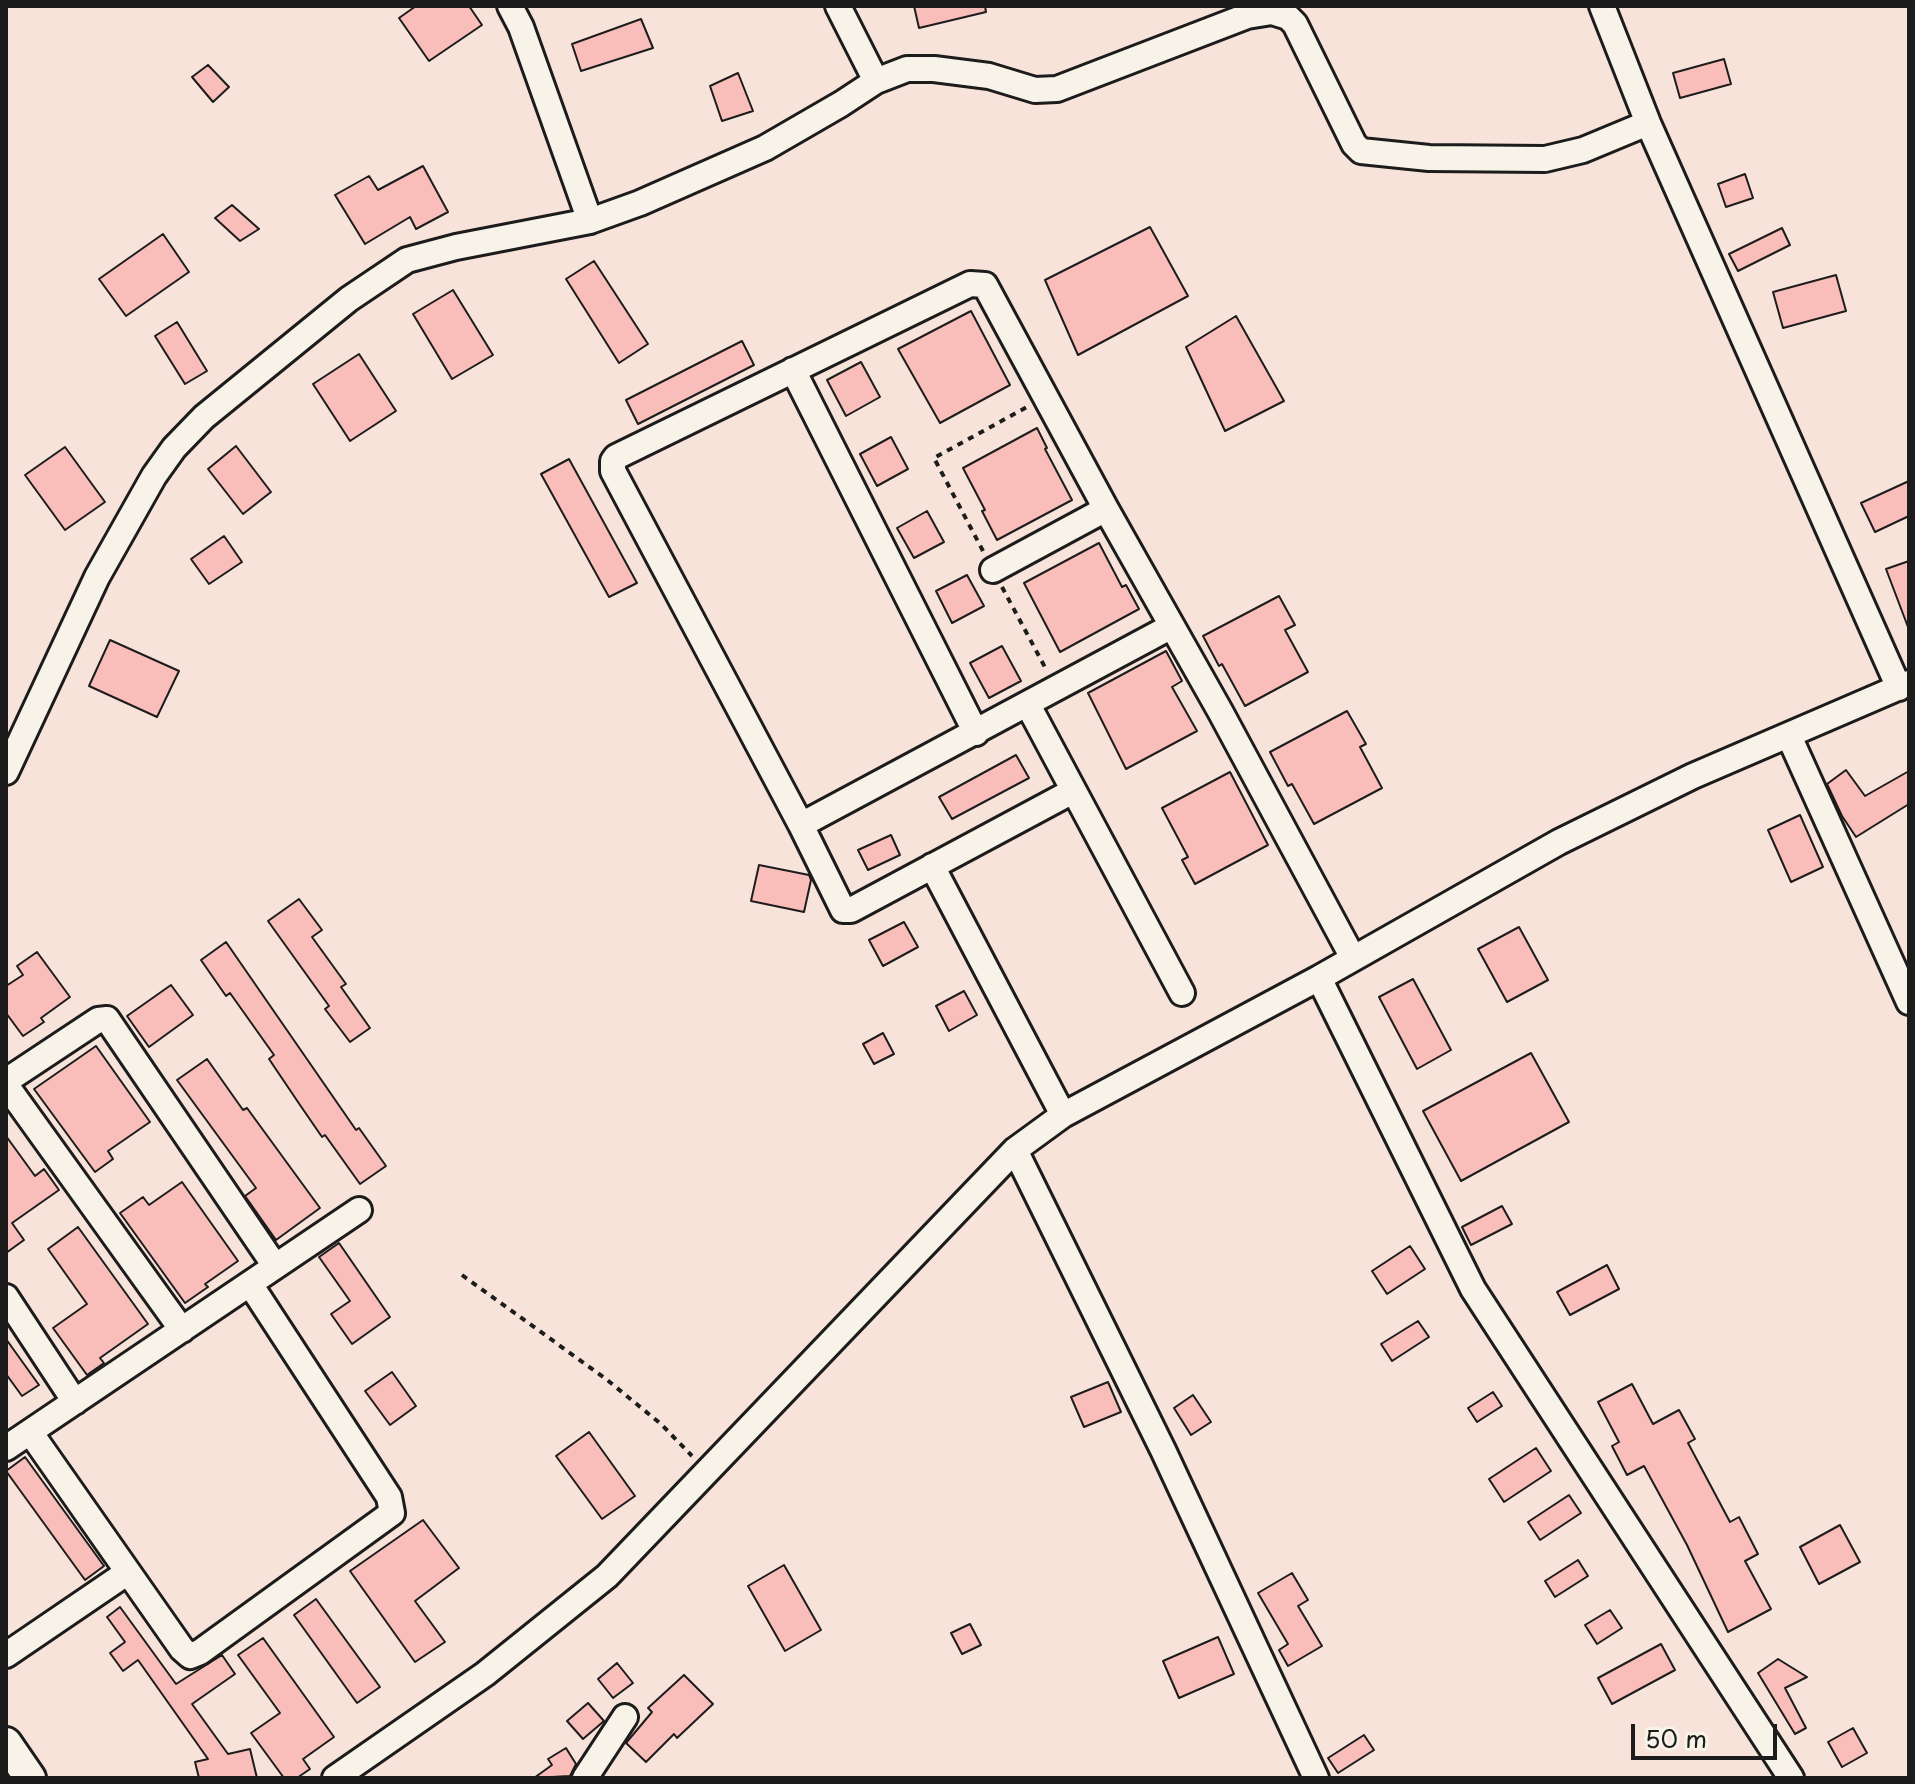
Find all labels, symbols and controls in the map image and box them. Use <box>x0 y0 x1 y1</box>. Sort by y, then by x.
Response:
scale bar <box>1635 1708 1781 1758</box>
text: 50 m <box>1645 1720 1707 1756</box>

